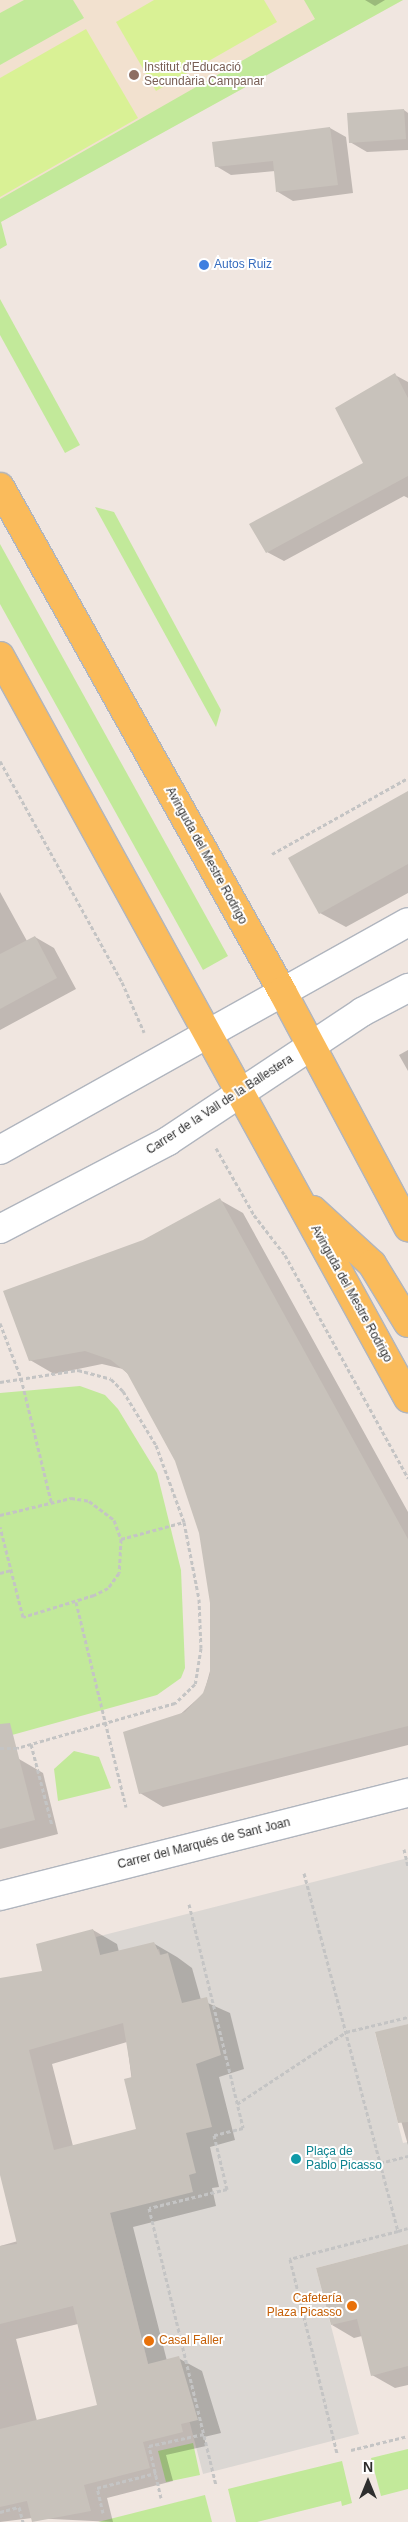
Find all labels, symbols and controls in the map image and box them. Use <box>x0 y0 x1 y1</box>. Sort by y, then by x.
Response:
place label: Institut d'Educació Secundària Campanar <box>144 61 264 89</box>
marker: Institut d'Educació Secundària Campanar <box>128 69 140 81</box>
place label: Autos Ruiz <box>214 258 272 272</box>
marker: Autos Ruiz <box>198 259 210 271</box>
street label: Avinguda del Mestre Rodrigo <box>162 785 250 927</box>
street label: Carrer de la Vall de la Ballestera <box>144 1052 296 1158</box>
street label: Avinguda del Mestre Rodrigo <box>307 1223 395 1365</box>
street label: Carrer del Marqués de Sant Joan <box>116 1816 292 1872</box>
place label: Plaça de Pablo Picasso <box>306 2145 382 2173</box>
marker: Plaça de Pablo Picasso <box>290 2153 302 2165</box>
place label: Cafetería Plaza Picasso <box>267 2292 342 2320</box>
marker: Cafetería Plaza Picasso <box>346 2300 358 2312</box>
place label: Casal Faller <box>159 2334 223 2348</box>
marker: Casal Faller <box>143 2335 155 2347</box>
north arrow <box>343 2457 393 2507</box>
text: N <box>363 2459 373 2475</box>

